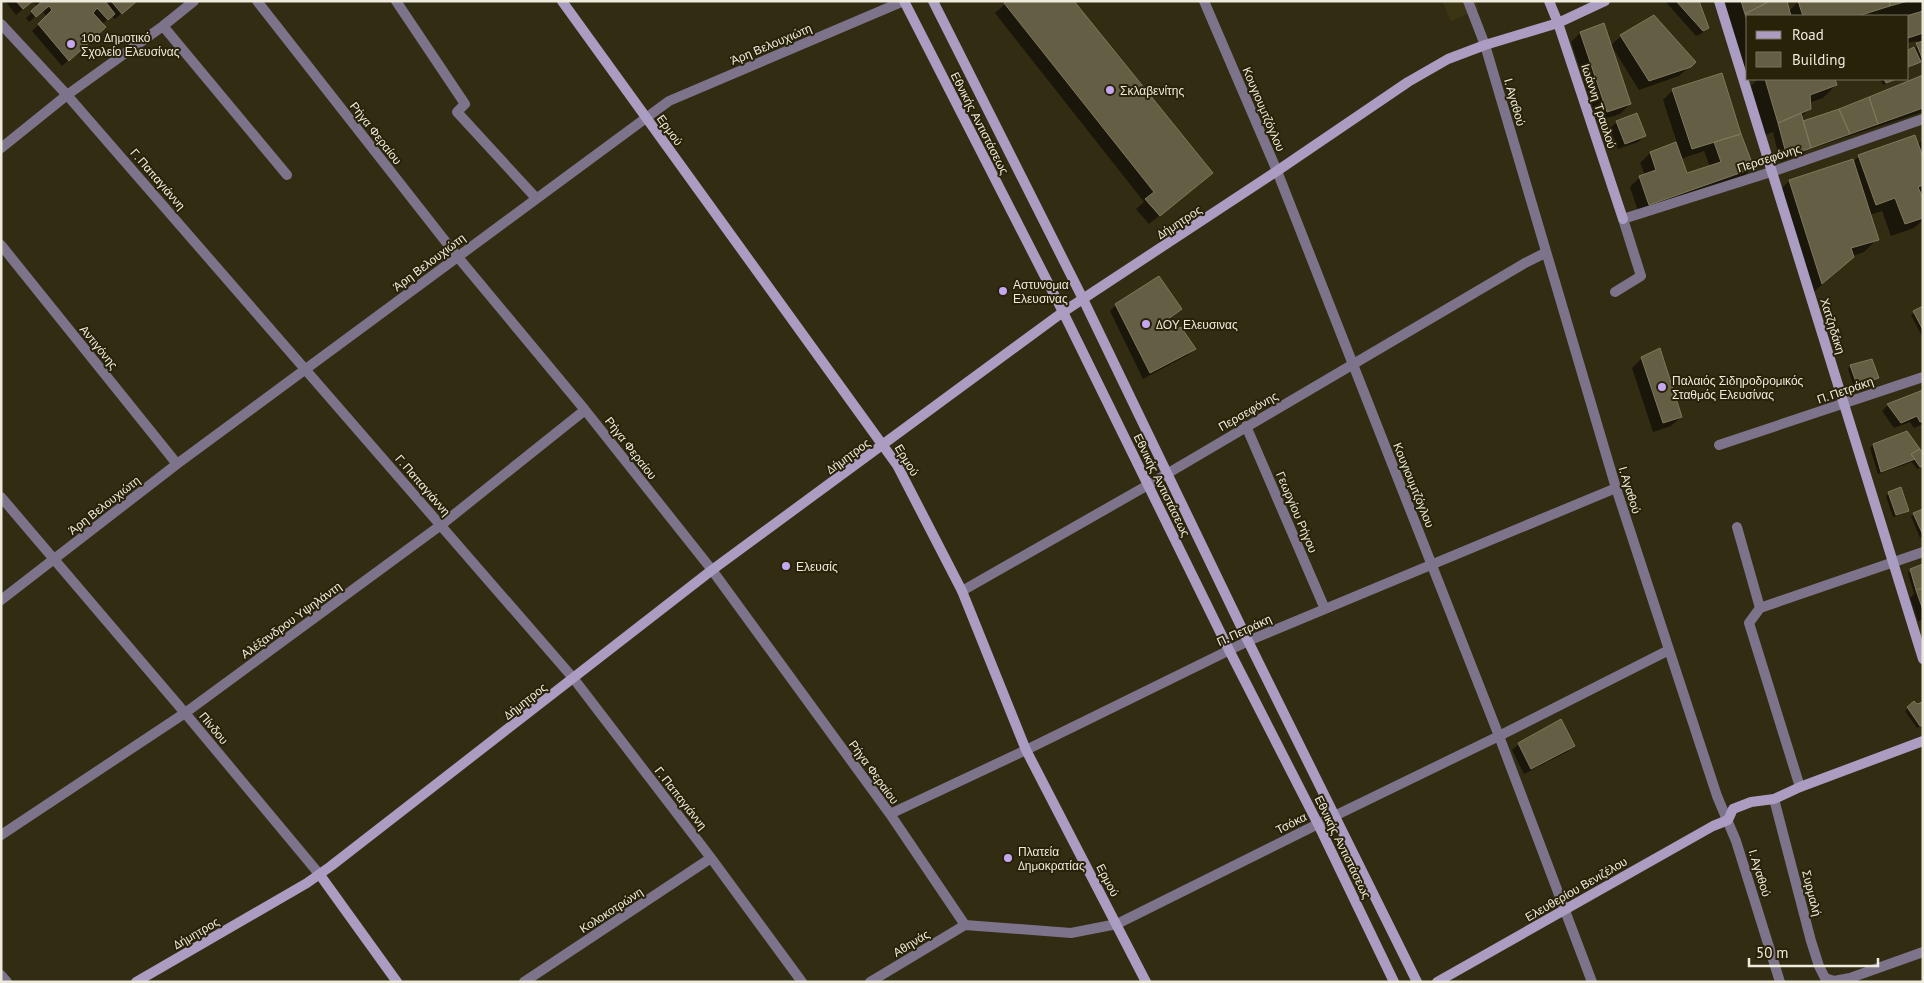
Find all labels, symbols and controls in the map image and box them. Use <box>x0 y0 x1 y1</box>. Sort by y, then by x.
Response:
legend <box>1746 15 1909 80</box>
street label: Άρη Βελουχιώτη <box>728 20 814 68</box>
text: Road <box>1792 25 1824 44</box>
place label: 10ο Δημοτικό Σχολείο Ελευσίνας <box>81 30 180 59</box>
marker: 10ο Δημοτικό Σχολείο Ελευσίνας <box>65 38 77 50</box>
text: Building <box>1792 50 1846 69</box>
street label: Ιωάννη Τραυλού <box>1578 62 1620 150</box>
street label: Κουγιουμτζόγλου <box>1239 64 1289 154</box>
street label: Εθνικής Αντιστάσεως <box>948 69 1012 177</box>
street label: Ι. Αγαθού <box>1501 76 1529 128</box>
place label: Σκλαβενίτης <box>1120 83 1185 98</box>
marker: Σκλαβενίτης <box>1104 84 1116 96</box>
street label: Ρήγα Φεραίου <box>347 99 405 167</box>
street label: Ερμού <box>654 112 686 148</box>
street label: Περσεφόνης <box>1735 141 1803 175</box>
street label: Γ. Παπαγιάννη <box>127 145 189 213</box>
street label: Δήμητρος <box>1154 202 1205 242</box>
street label: Άρη Βελουχιώτη <box>390 230 468 294</box>
place label: Αστυνομια Ελευσινας <box>1013 277 1069 306</box>
marker: Αστυνομια Ελευσινας <box>997 285 1009 297</box>
street label: Χατζηδάκη <box>1817 296 1849 356</box>
place label: ΔΟΥ Ελευσινας <box>1156 317 1238 332</box>
marker: ΔΟΥ Ελευσινας <box>1140 318 1152 330</box>
street label: Αντιγόνης <box>77 322 121 372</box>
place label: Παλαιός Σιδηροδρομικός Σταθμός Ελευσίνας <box>1672 373 1804 402</box>
street label: Π. Πετράκη <box>1815 373 1875 407</box>
marker: Παλαιός Σιδηροδρομικός Σταθμός Ελευσίνας <box>1656 381 1668 393</box>
street label: Περσεφόνης <box>1215 388 1281 434</box>
street label: Ρήγα Φεραίου <box>602 414 660 482</box>
street label: Εθνικής Αντιστάσεως <box>1130 431 1194 539</box>
street label: Δήμητρος <box>823 435 873 477</box>
street label: Κουγιουμτζόγλου <box>1390 440 1438 530</box>
street label: Ερμού <box>892 441 922 479</box>
street label: Γ. Παπαγιάννη <box>392 451 454 519</box>
street label: Ι. Αγαθού <box>1616 464 1644 516</box>
street label: Γεωργίου Ρήγου <box>1273 469 1321 555</box>
street label: Άρη Βελουχιώτη <box>65 472 143 538</box>
place label: Ελευσίς <box>796 559 838 574</box>
marker: Ελευσίς <box>780 560 792 572</box>
street label: Αλέξανδρου Υψηλάντη <box>238 578 344 662</box>
street label: Π. Πετράκη <box>1214 611 1274 649</box>
street label: Δήμητρος <box>500 679 550 723</box>
street label: Πίνδου <box>196 709 232 747</box>
street label: Ρήγα Φεραίου <box>846 737 902 807</box>
street label: Γ. Παπαγιάννη <box>652 763 710 833</box>
street label: Εθνικής Αντιστάσεως <box>1311 793 1375 901</box>
street label: Τσόκα <box>1273 809 1309 837</box>
place label: Πλατεία Δημοκρατίας <box>1018 844 1085 873</box>
street label: Ι. Αγαθού <box>1746 847 1774 899</box>
marker: Πλατεία Δημοκρατίας <box>1002 852 1014 864</box>
street label: Ελευθερίου Βενιζέλου <box>1522 854 1630 924</box>
street label: Ερμού <box>1093 861 1123 899</box>
street label: Συρμαλή <box>1799 868 1825 918</box>
street label: Κολοκοτρώνη <box>576 884 646 936</box>
street label: Δήμητρος <box>170 914 222 952</box>
street label: Αθηνάς <box>890 926 932 960</box>
scale bar <box>1749 936 1878 968</box>
text: 50 m <box>1756 943 1789 962</box>

